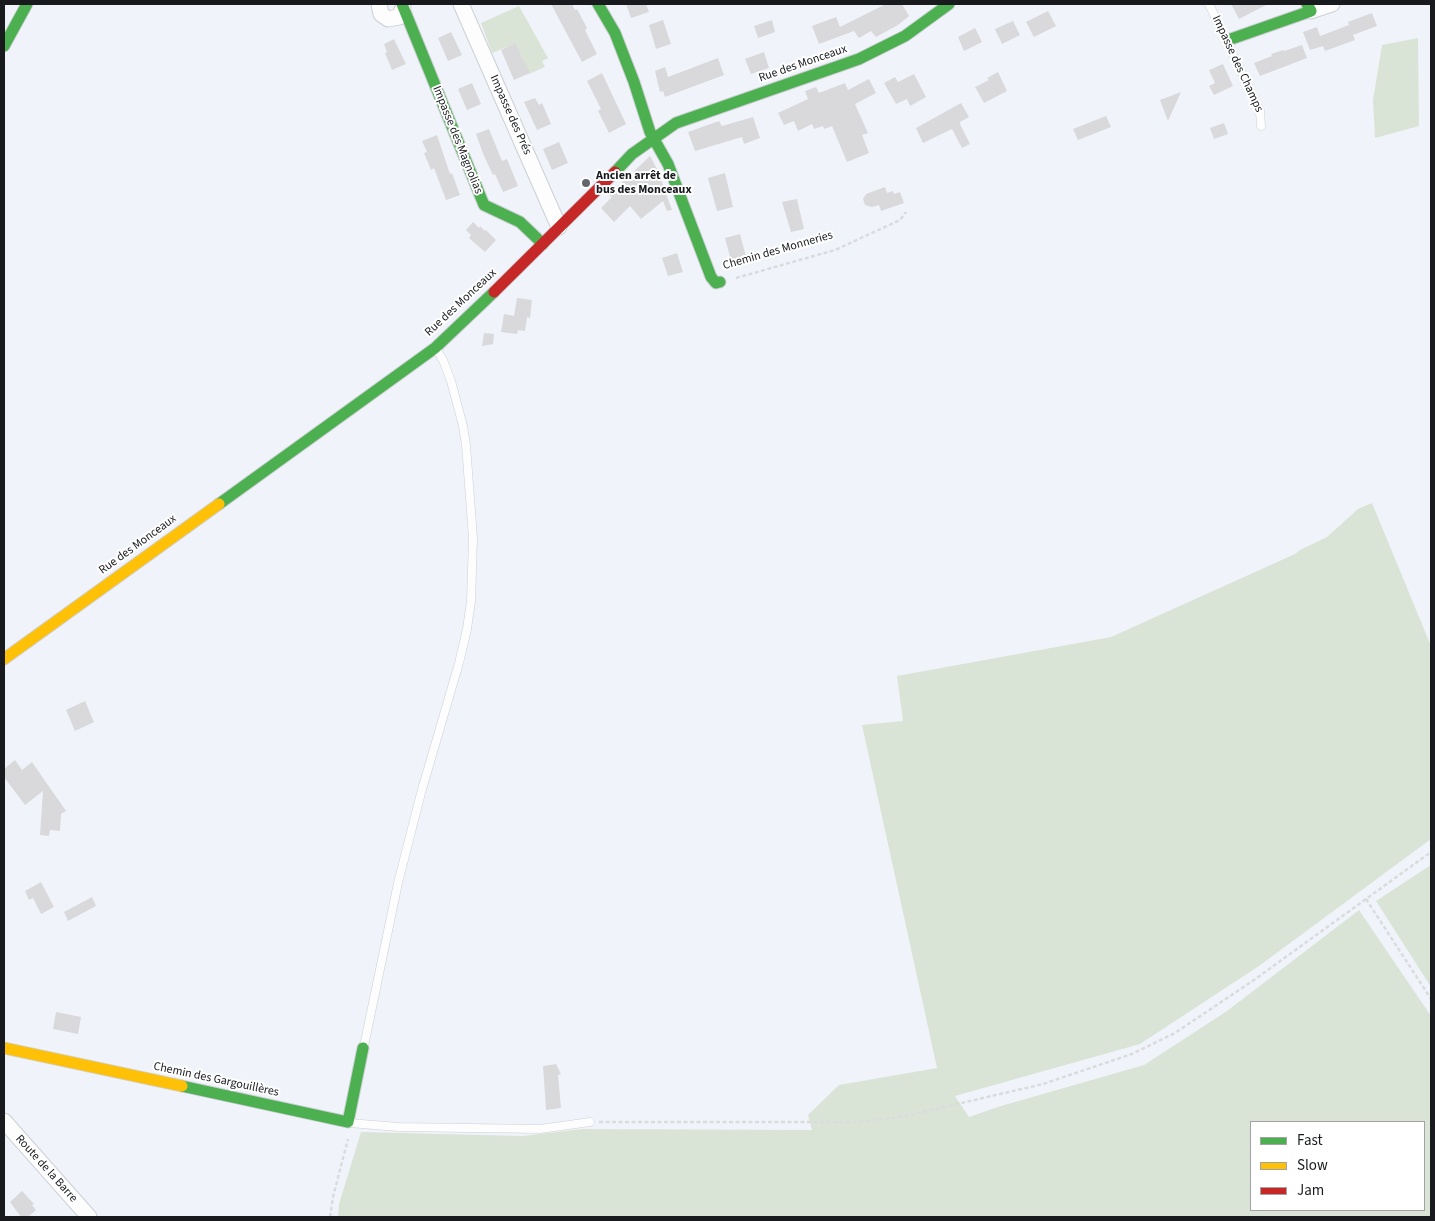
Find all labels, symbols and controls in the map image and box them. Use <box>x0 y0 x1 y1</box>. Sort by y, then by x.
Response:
street label: Impasse des Champs <box>1208 13 1266 115</box>
street label: Rue des Monceaux <box>757 42 849 86</box>
street label: Impasse des Prés <box>486 73 534 157</box>
street label: Impasse des Magnolias <box>429 84 485 196</box>
place label: Ancien arrêt de bus des Monceaux <box>596 169 692 197</box>
marker: Ancien arrêt de bus des Monceaux <box>580 177 592 189</box>
street label: Chemin des Monneries <box>721 228 835 274</box>
street label: Rue des Monceaux <box>422 266 500 340</box>
street label: Rue des Monceaux <box>96 512 180 578</box>
street label: Chemin des Gargouillères <box>152 1060 280 1100</box>
legend <box>1250 1121 1425 1211</box>
text: Fast <box>1297 1130 1323 1151</box>
street label: Route de la Barre <box>12 1132 80 1206</box>
text: Slow <box>1297 1155 1328 1176</box>
text: Jam <box>1297 1180 1324 1201</box>

